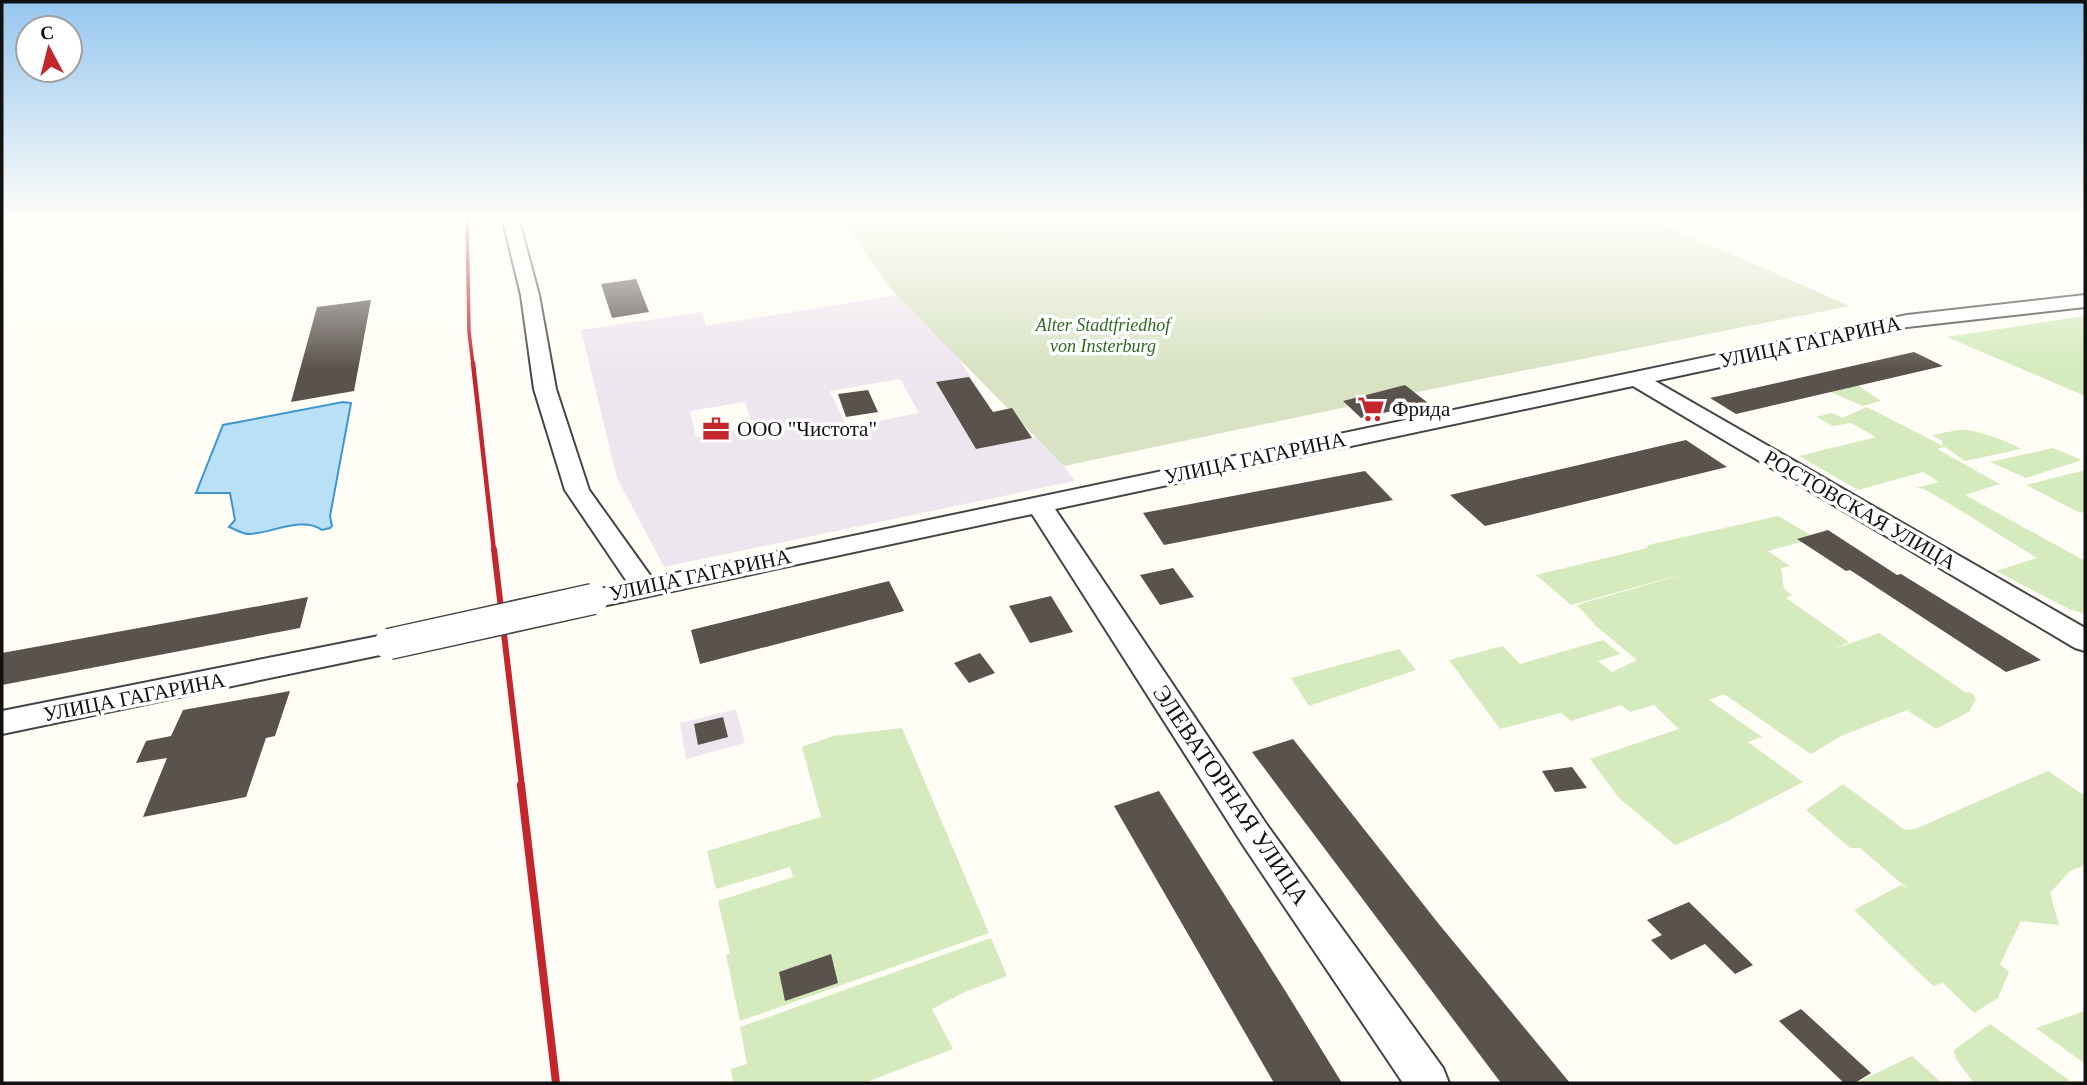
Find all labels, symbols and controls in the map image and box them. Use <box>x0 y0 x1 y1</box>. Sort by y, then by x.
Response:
north arrow <box>14 14 84 84</box>
text: С <box>39 21 55 44</box>
street label: УЛИЦА ГАГАРИНА <box>1717 311 1904 373</box>
park label: Alter Stadtfriedhof von Insterburg <box>1035 315 1173 356</box>
supermarket icon: Фрида <box>1356 394 1386 424</box>
place label: Фрида <box>1392 397 1451 421</box>
office icon: ООО "Чистота" <box>701 414 731 444</box>
place label: ООО "Чистота" <box>737 417 877 441</box>
street label: УЛИЦА ГАГАРИНА <box>1162 427 1349 489</box>
street label: РОСТОВСКАЯ УЛИЦА <box>1760 445 1961 575</box>
street label: УЛИЦА ГАГАРИНА <box>607 544 794 606</box>
street label: УЛИЦА ГАГАРИНА <box>41 667 228 726</box>
street label: ЭЛЕВАТОРНАЯ УЛИЦА <box>1148 680 1315 910</box>

